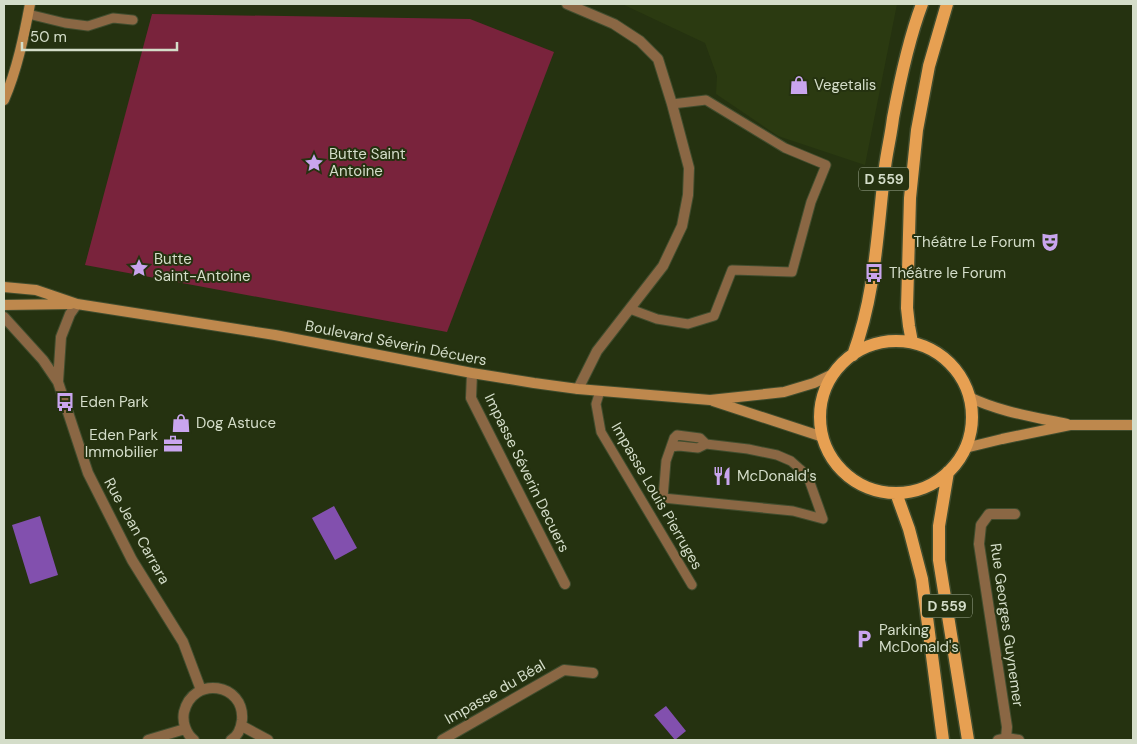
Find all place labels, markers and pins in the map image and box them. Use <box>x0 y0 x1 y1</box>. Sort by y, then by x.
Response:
shop icon: Vegetalis <box>788 74 810 96</box>
place label: Vegetalis <box>814 75 876 95</box>
place label: Butte Saint Antoine <box>329 144 406 181</box>
place icon: Butte Saint Antoine <box>303 152 325 174</box>
theatre icon: Théâtre Le Forum <box>1039 231 1061 253</box>
place label: Théâtre Le Forum <box>914 232 1035 252</box>
place label: Butte Saint-Antoine <box>154 249 250 286</box>
place icon: Butte Saint-Antoine <box>128 257 150 279</box>
bus stop icon: Théâtre le Forum <box>863 262 885 284</box>
place label: Théâtre le Forum <box>889 263 1006 283</box>
bus stop icon: Eden Park <box>54 391 76 413</box>
place label: Eden Park <box>80 392 149 412</box>
shop icon: Dog Astuce <box>170 412 192 434</box>
place label: Dog Astuce <box>196 413 276 433</box>
place label: Eden Park Immobilier <box>85 425 158 462</box>
office icon: Eden Park Immobilier <box>162 433 184 455</box>
restaurant icon: McDonald's <box>711 465 733 487</box>
place label: McDonald's <box>737 466 817 486</box>
place label: Parking McDonald's <box>879 620 959 657</box>
parking icon: Parking McDonald's <box>853 628 875 650</box>

